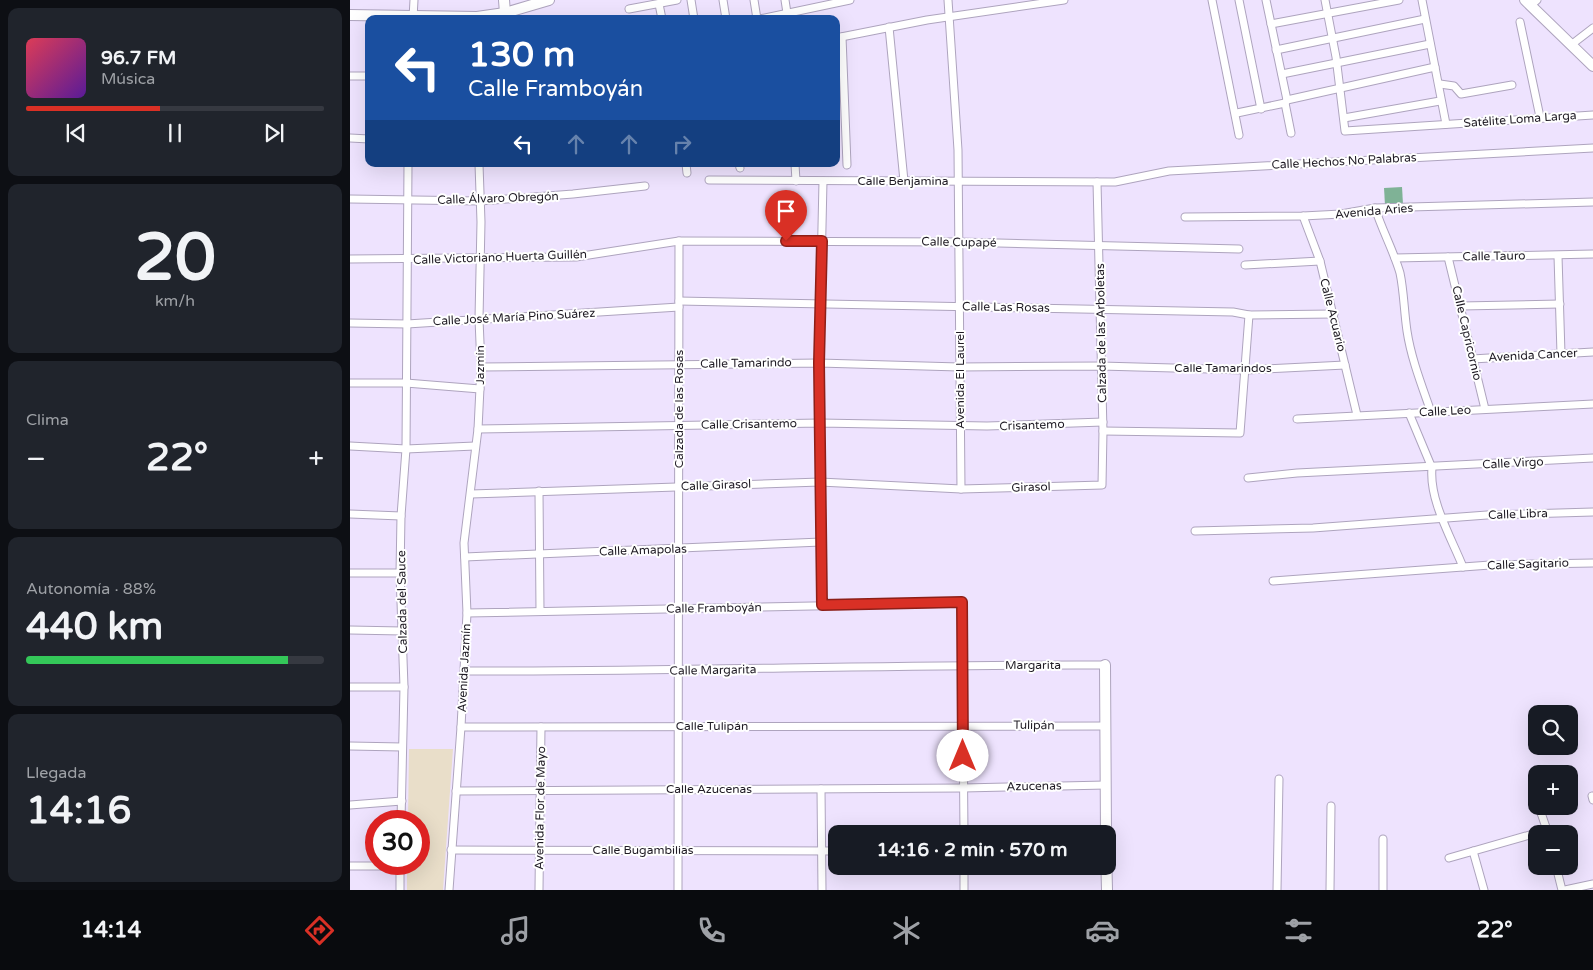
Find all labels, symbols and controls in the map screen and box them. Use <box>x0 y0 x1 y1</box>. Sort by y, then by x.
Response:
text: 130 m <box>468 34 575 76</box>
icon: left <box>385 35 450 100</box>
text: 96.7 FM <box>101 47 176 69</box>
text: Música <box>101 69 155 89</box>
text: Calle Framboyán <box>468 76 643 102</box>
street label: Satélite Loma Larga <box>1463 108 1577 130</box>
icon: previous <box>62 119 90 147</box>
icon: pause <box>161 119 189 147</box>
icon: next <box>260 119 288 147</box>
icon: left <box>509 130 537 158</box>
icon: ahead <box>562 130 590 158</box>
icon: ahead <box>615 130 643 158</box>
icon: right <box>668 130 696 158</box>
street label: Calle Hechos No Palabras <box>1271 150 1417 172</box>
street label: Calle Benjamina <box>857 174 949 188</box>
street label: Calle Álvaro Obregón <box>437 189 559 207</box>
pin <box>765 190 807 241</box>
icon: arrive <box>772 197 800 225</box>
street label: Avenida Aries <box>1334 201 1414 221</box>
text: 20 <box>134 219 216 298</box>
street label: Calle Cupapé <box>921 234 997 250</box>
street label: Calle Victoriano Huerta Guillén <box>413 247 587 267</box>
street label: Calle Tauro <box>1462 248 1526 264</box>
street label: Calzada de las Arboletas <box>1093 263 1109 403</box>
street label: Calle Acuario <box>1317 277 1349 353</box>
street label: Calle Capricornio <box>1449 284 1485 382</box>
text: km/h <box>155 291 195 311</box>
street label: Calle Las Rosas <box>962 299 1050 315</box>
street label: Calle José María Pino Suárez <box>432 306 596 328</box>
street label: Avenida El Laurel <box>953 331 967 429</box>
street label: Jazmín <box>473 345 487 385</box>
street label: Avenida Cancer <box>1488 346 1578 364</box>
street label: Calzada de las Rosas <box>672 350 686 468</box>
street label: Calle Tamarindo <box>700 355 792 371</box>
street label: Calle Tamarindos <box>1174 361 1272 375</box>
street label: Calle Leo <box>1419 403 1471 419</box>
text: Clima <box>26 410 69 430</box>
street label: Calle Crisantemo <box>701 416 797 432</box>
street label: Crisantemo <box>999 417 1065 433</box>
text: 22° <box>146 435 208 481</box>
text: − <box>26 442 46 476</box>
text: + <box>308 442 324 476</box>
street label: Calle Virgo <box>1482 454 1544 472</box>
street label: Calle Girasol <box>681 477 751 493</box>
street label: Girasol <box>1011 479 1051 495</box>
street label: Calle Libra <box>1488 506 1548 522</box>
street label: Calle Amapolas <box>599 541 687 559</box>
street label: Calzada del Sauce <box>394 550 410 654</box>
street label: Calle Sagitario <box>1487 556 1569 572</box>
text: Autonomía · 88% <box>26 579 156 599</box>
street label: Calle Framboyán <box>666 600 762 616</box>
text: 440 km <box>26 604 163 650</box>
street label: Avenida Jazmín <box>455 623 473 713</box>
street label: Margarita <box>1005 658 1061 672</box>
street label: Calle Margarita <box>669 662 757 678</box>
map controls <box>1528 705 1578 875</box>
button: search <box>1528 705 1578 755</box>
street label: Tulipán <box>1013 718 1055 732</box>
street label: Calle Tulipán <box>676 719 748 733</box>
position arrow <box>936 729 988 781</box>
street label: Avenida Flor de Mayo <box>532 746 548 870</box>
text: Llegada <box>26 763 86 783</box>
button: + <box>1528 765 1578 815</box>
street label: Azucenas <box>1006 779 1062 793</box>
street label: Calle Azucenas <box>666 782 752 796</box>
text: 14:16 <box>26 788 131 834</box>
speed limit sign: 30 <box>365 810 430 875</box>
button: − <box>1528 825 1578 875</box>
text: 14:16 · 2 min · 570 m <box>876 839 1068 861</box>
street label: Calle Bugambilias <box>593 843 694 857</box>
icon: directions <box>302 913 337 948</box>
icon: music <box>498 913 533 948</box>
icon: phone <box>694 913 729 948</box>
icon: climate <box>889 913 924 948</box>
icon: car <box>1085 913 1120 948</box>
icon: filters <box>1281 913 1316 948</box>
text: 14:14 <box>80 917 141 943</box>
text: 22° <box>1477 917 1513 943</box>

